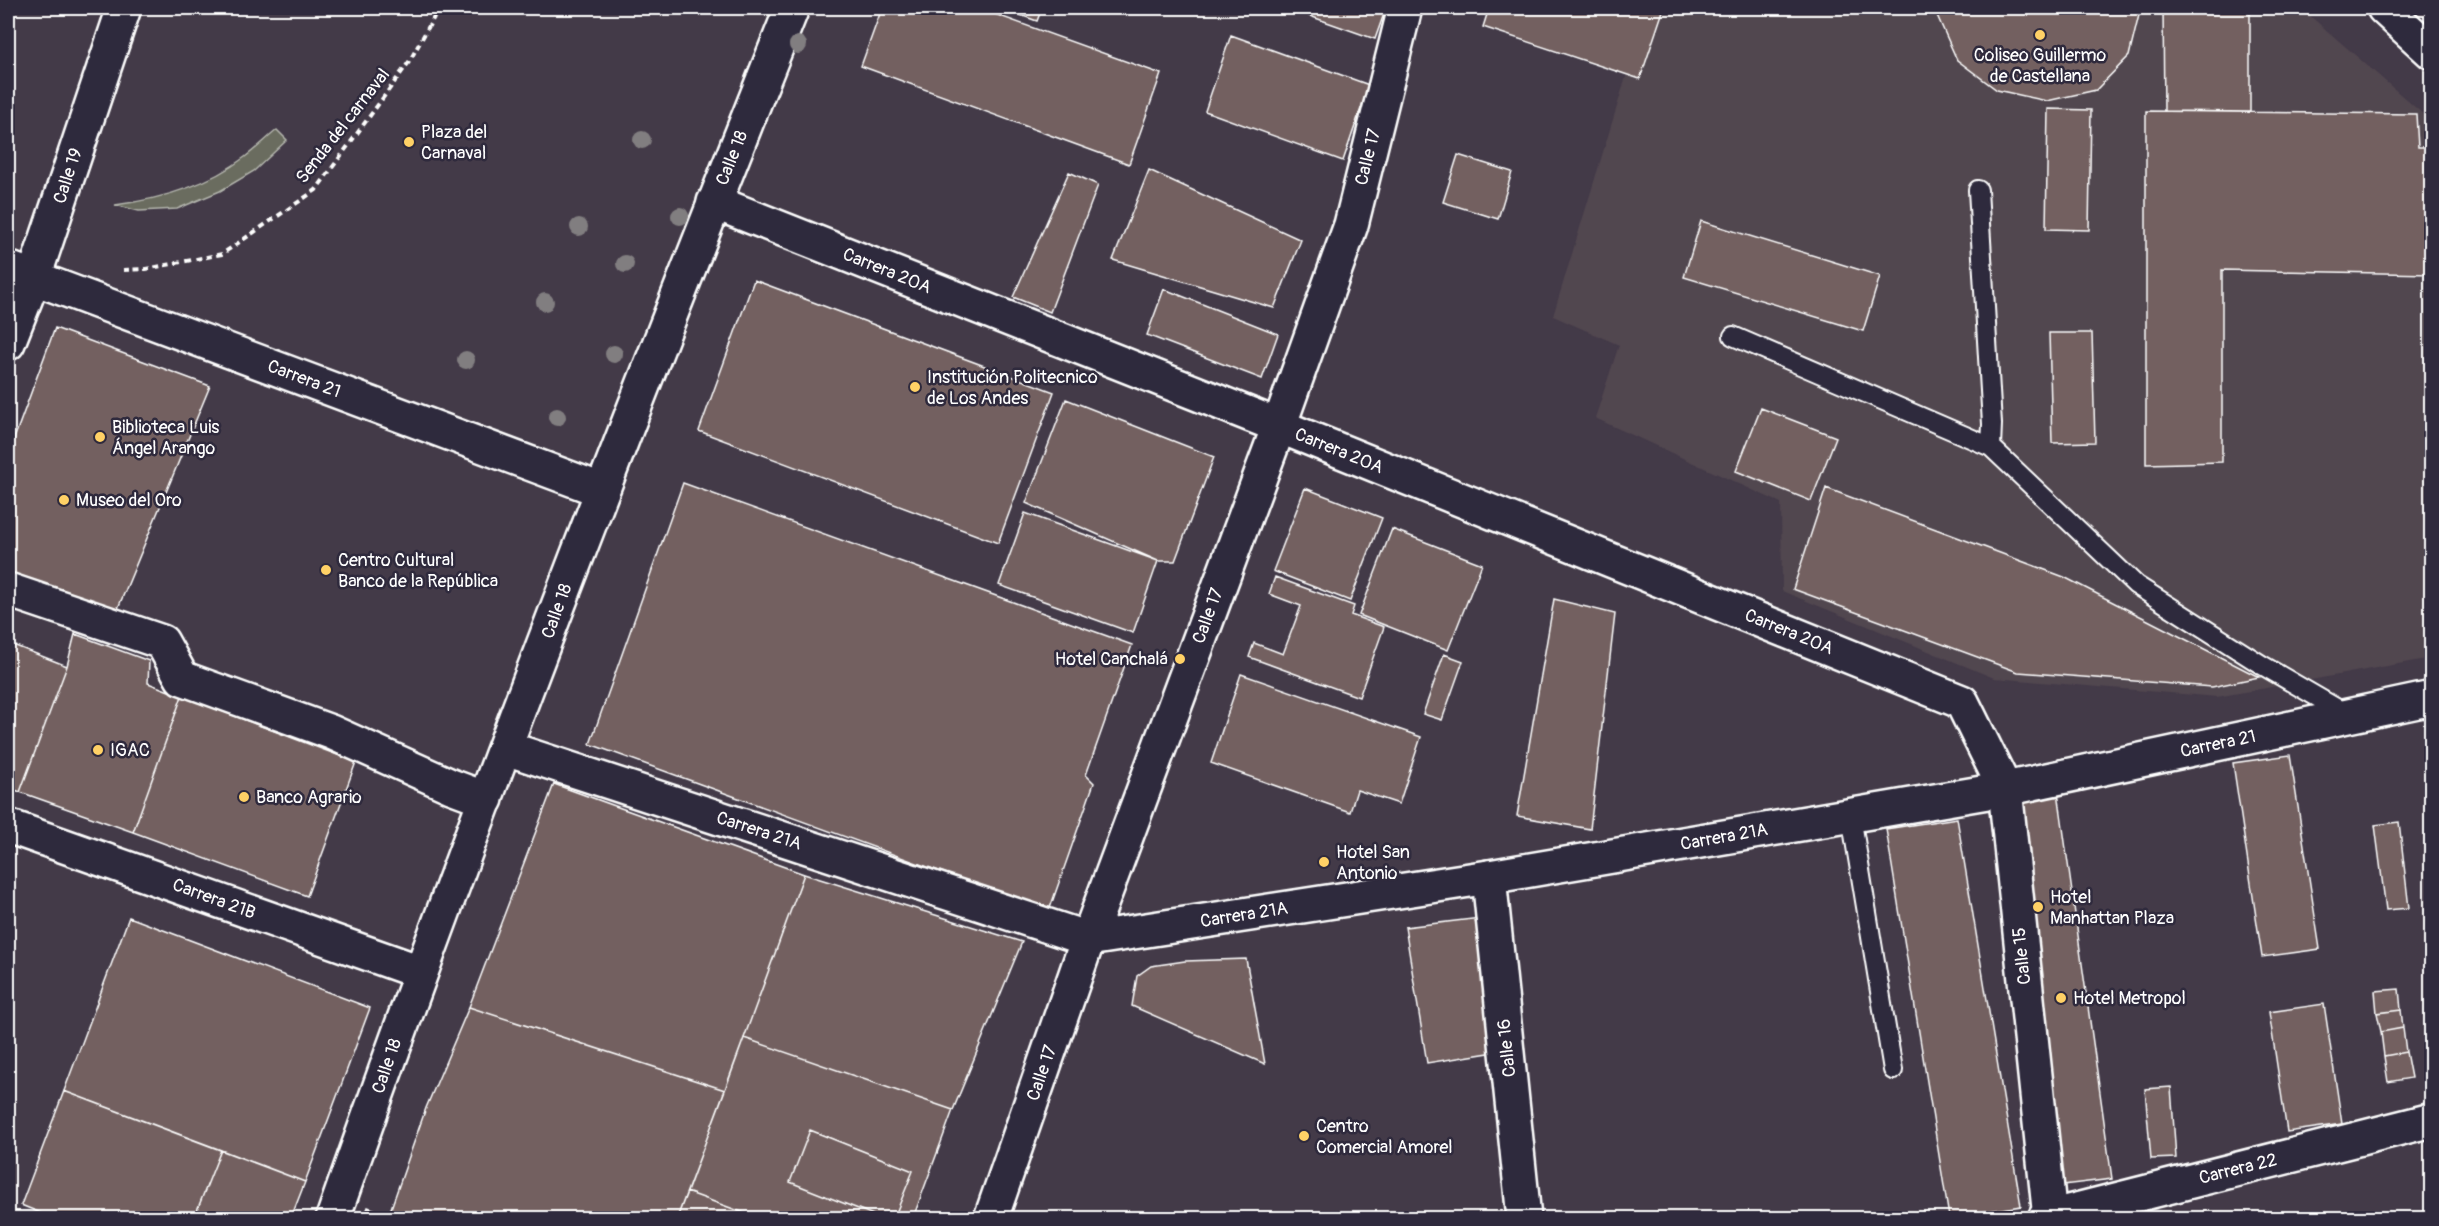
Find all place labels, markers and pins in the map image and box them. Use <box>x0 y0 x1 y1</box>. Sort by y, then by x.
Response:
marker: Coliseo Guillermo de Castellana <box>2033 28 2047 42</box>
place label: Coliseo Guillermo de Castellana <box>1974 44 2107 88</box>
place label: Plaza del Carnaval <box>421 121 487 165</box>
marker: Plaza del Carnaval <box>402 135 416 149</box>
place label: Institución Politecnico de Los Andes <box>927 366 1098 410</box>
marker: Institución Politecnico de Los Andes <box>908 380 922 394</box>
place label: Biblioteca Luis Ángel Arango <box>112 416 219 460</box>
marker: Biblioteca Luis Ángel Arango <box>93 430 107 444</box>
place label: Museo del Oro <box>76 489 182 512</box>
marker: Museo del Oro <box>57 493 71 507</box>
place label: Centro Cultural Banco de la República <box>338 549 498 593</box>
marker: Centro Cultural Banco de la República <box>319 563 333 577</box>
place label: Hotel Canchalá <box>1055 648 1168 671</box>
marker: Hotel Canchalá <box>1173 652 1187 666</box>
place label: IGAC <box>110 739 150 762</box>
marker: IGAC <box>91 743 105 757</box>
place label: Banco Agrario <box>256 786 362 809</box>
marker: Banco Agrario <box>237 790 251 804</box>
place label: Hotel San Antonio <box>1336 841 1410 885</box>
marker: Hotel San Antonio <box>1317 855 1331 869</box>
place label: Hotel Manhattan Plaza <box>2050 886 2174 930</box>
marker: Hotel Manhattan Plaza <box>2031 900 2045 914</box>
place label: Hotel Metropol <box>2073 987 2186 1010</box>
marker: Hotel Metropol <box>2054 991 2068 1005</box>
place label: Centro Comercial Amorel <box>1316 1115 1453 1159</box>
marker: Centro Comercial Amorel <box>1297 1129 1311 1143</box>

